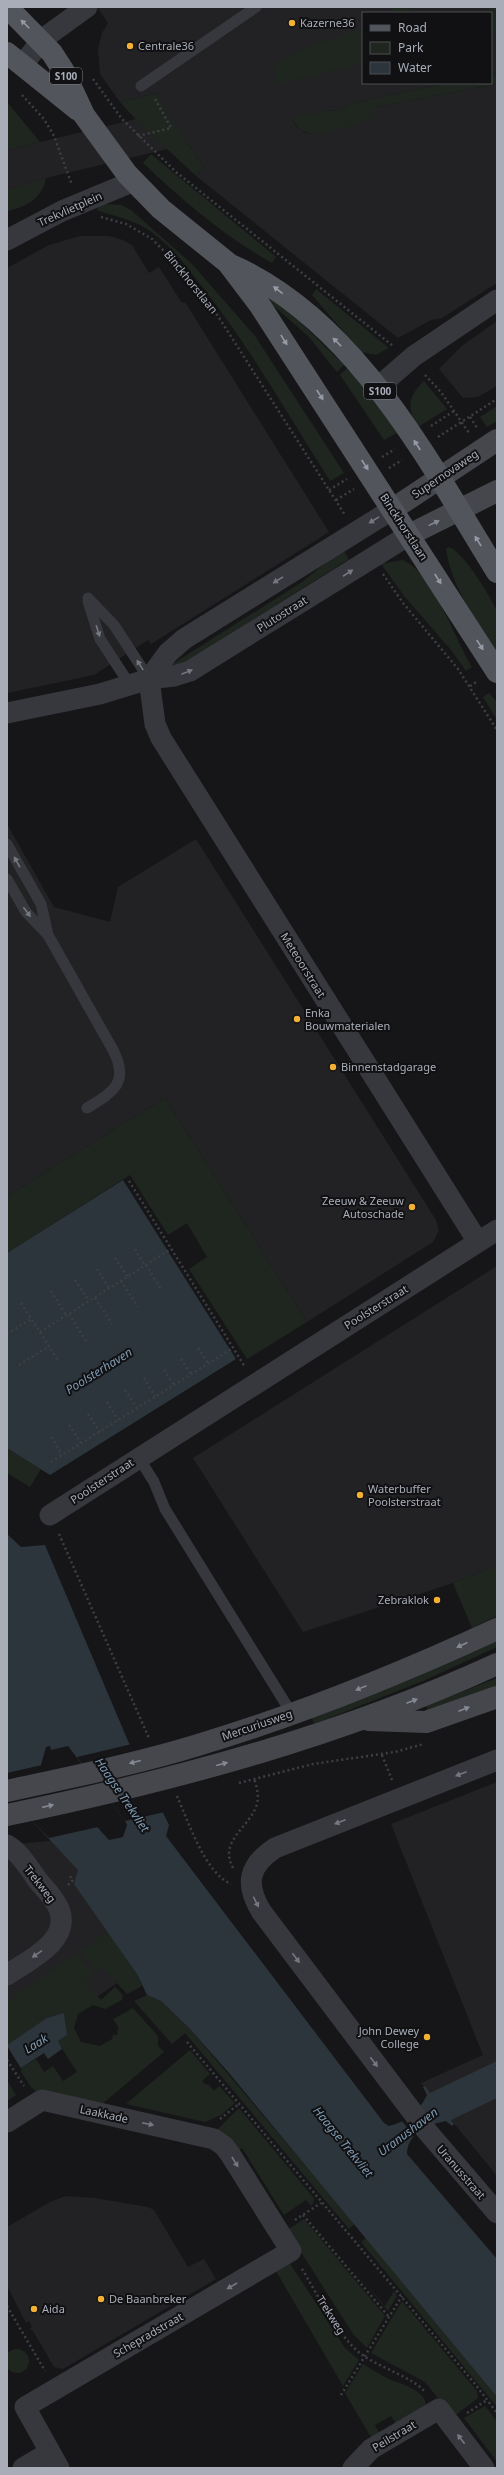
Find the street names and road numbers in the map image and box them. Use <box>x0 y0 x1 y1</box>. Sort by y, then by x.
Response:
road number: S100 <box>50 68 82 84</box>
street label: Trekvlietplein <box>35 188 104 229</box>
street label: Binckhorstlaan <box>161 247 221 316</box>
road number: S100 <box>364 383 396 399</box>
street label: Supernovaweg <box>409 446 481 501</box>
street label: Binckhorstlaan <box>377 490 432 563</box>
street label: Plutostraat <box>254 592 310 635</box>
street label: Meteoorstraat <box>277 929 329 1000</box>
street label: Poolsterstraat <box>341 1281 411 1332</box>
street label: Poolsterstraat <box>67 1454 136 1507</box>
street label: Mercuriusweg <box>220 1705 294 1744</box>
street label: Trekweg <box>21 1862 60 1905</box>
street label: Laakkade <box>79 2101 130 2126</box>
street label: Uranusstraat <box>434 2141 489 2202</box>
street label: Trekweg <box>314 2292 349 2337</box>
street label: Schepradstraat <box>110 2309 185 2361</box>
street label: Peilstraat <box>369 2417 418 2454</box>

